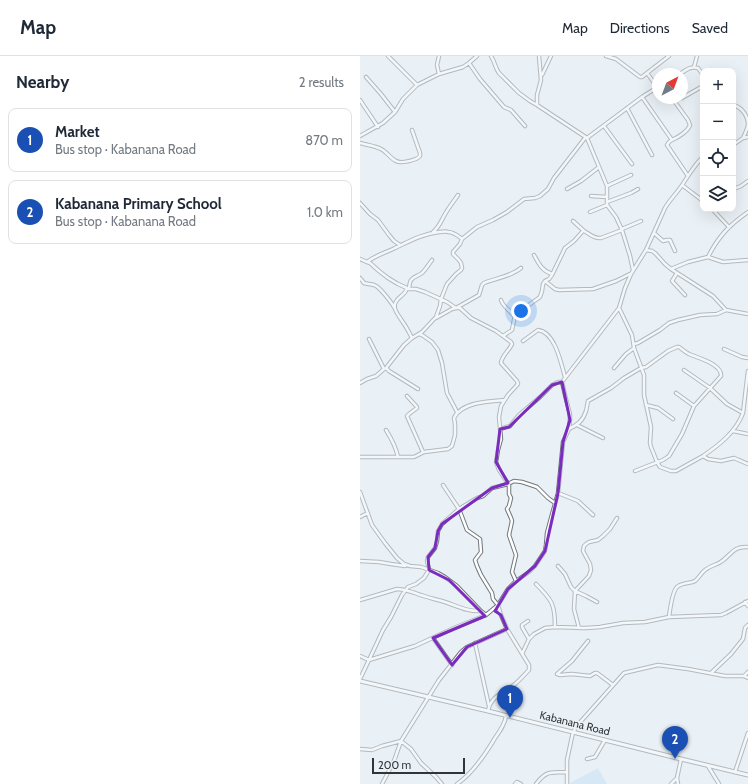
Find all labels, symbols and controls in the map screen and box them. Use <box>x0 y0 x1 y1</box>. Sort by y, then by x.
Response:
text: Map <box>20 16 56 39</box>
text: Map <box>562 19 588 37</box>
text: Directions <box>610 19 670 37</box>
text: Saved <box>692 19 728 37</box>
north arrow <box>652 68 688 104</box>
map controls <box>700 68 736 212</box>
button: + <box>700 68 736 104</box>
text: Nearby <box>16 72 69 92</box>
text: 2 results <box>299 74 344 90</box>
button: − <box>700 104 736 140</box>
text: Market <box>55 123 100 141</box>
text: 1 <box>28 132 32 148</box>
text: 870 m <box>305 132 343 148</box>
button: locate <box>700 140 736 176</box>
text: Bus stop · Kabanana Road <box>55 141 196 157</box>
button: layers <box>700 176 736 212</box>
text: Kabanana Primary School <box>55 195 222 213</box>
text: 2 <box>27 204 33 220</box>
text: 1.0 km <box>307 204 343 220</box>
text: Bus stop · Kabanana Road <box>55 213 196 229</box>
your location <box>511 301 531 321</box>
pin: 1 <box>497 685 523 718</box>
street label: Kabanana Road <box>538 707 612 739</box>
pin: 2 <box>662 726 688 759</box>
scale bar <box>372 756 465 775</box>
text: 200 m <box>378 758 411 772</box>

